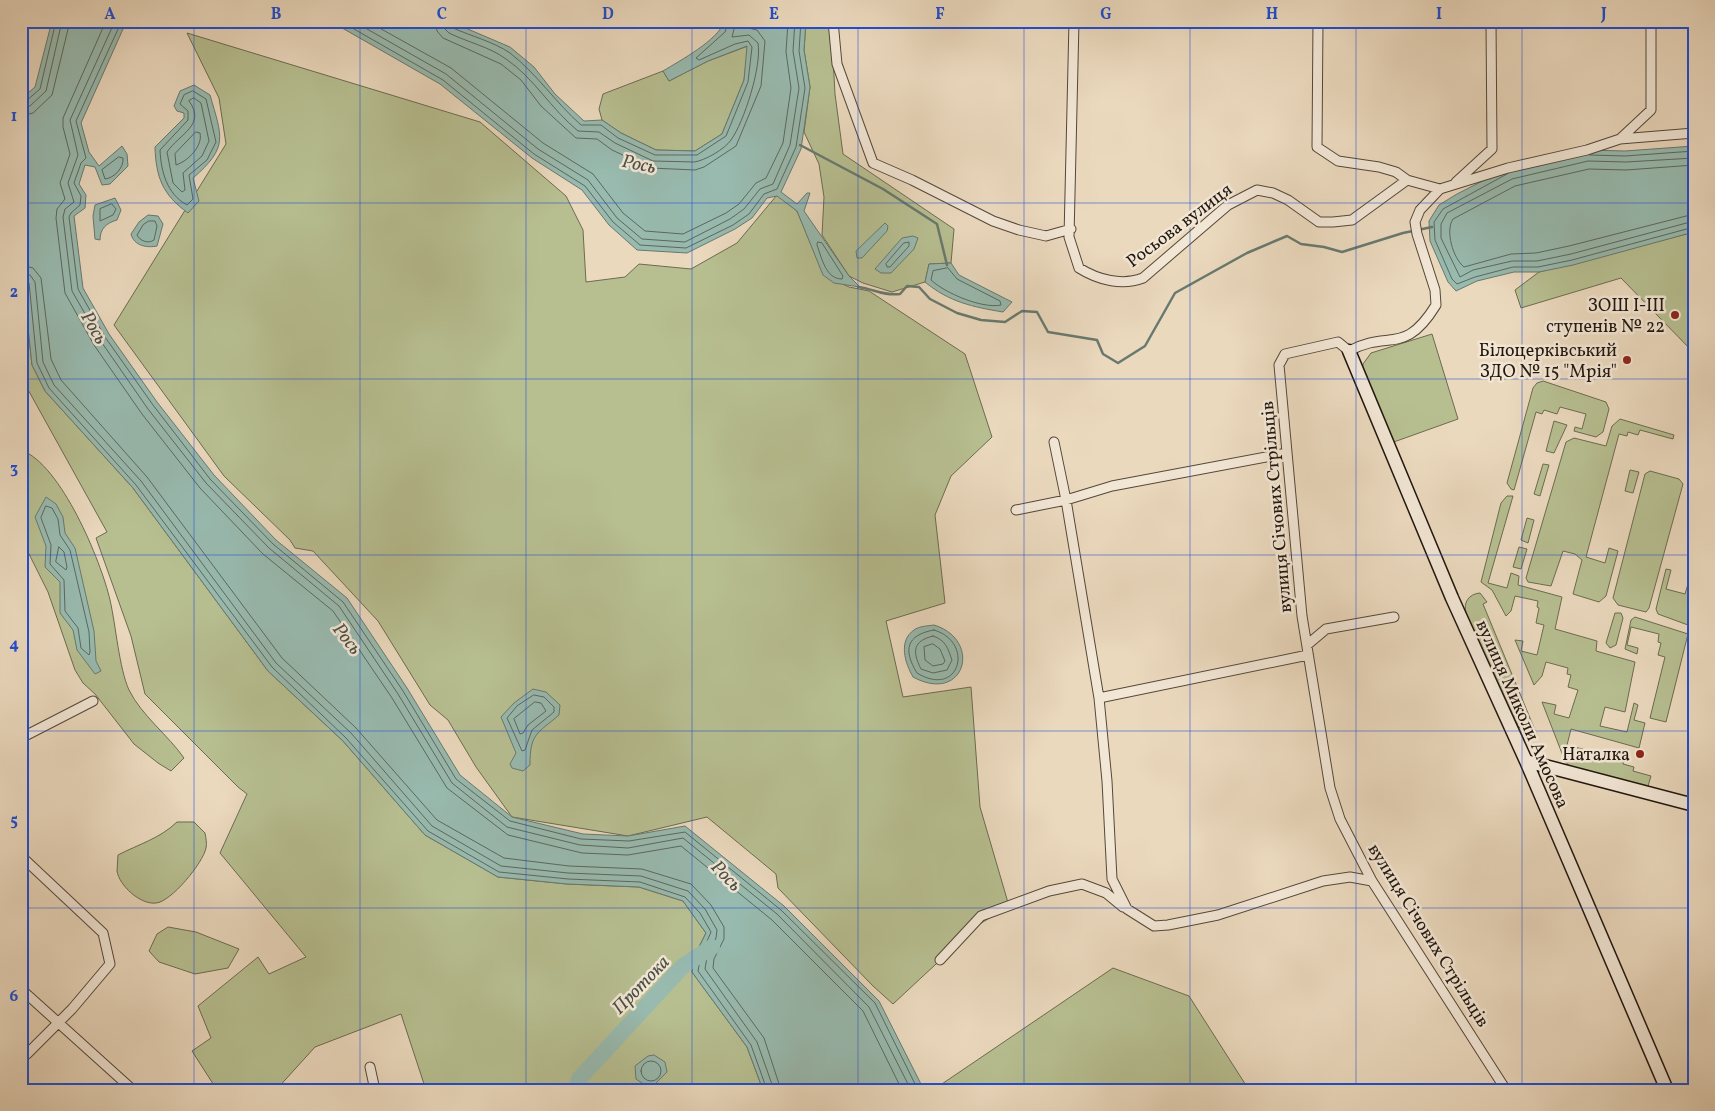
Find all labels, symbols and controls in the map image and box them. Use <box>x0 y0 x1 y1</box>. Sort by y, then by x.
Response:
text: A <box>104 4 116 26</box>
text: B <box>271 4 282 26</box>
text: C <box>437 4 447 26</box>
text: D <box>602 4 614 26</box>
text: E <box>769 4 779 26</box>
text: F <box>935 4 945 26</box>
text: G <box>1100 4 1112 26</box>
text: H <box>1266 4 1278 26</box>
text: I <box>1436 4 1442 26</box>
text: J <box>1600 4 1607 26</box>
text: 1 <box>11 106 17 128</box>
water label: Рось <box>619 149 658 181</box>
street label: Росьова вулиця <box>1122 178 1238 274</box>
text: 2 <box>10 282 18 304</box>
place label: ЗОШ І-ІІІ ступенів № 22 <box>1546 294 1665 340</box>
water label: Рось <box>73 307 113 349</box>
marker: ЗОШ І-ІІІ ступенів № 22 <box>1669 309 1681 321</box>
place label: Білоцерківський ЗДО № 15 "Мрія" <box>1479 339 1617 385</box>
marker: Білоцерківський ЗДО № 15 "Мрія" <box>1621 354 1633 366</box>
street label: вулиця Січових Стрільців <box>1256 400 1299 614</box>
text: 3 <box>10 458 18 480</box>
street label: вулиця Миколи Амосова <box>1469 616 1575 813</box>
water label: Рось <box>326 618 367 661</box>
text: 4 <box>9 634 19 656</box>
place label: Наталка <box>1562 743 1630 768</box>
marker: Наталка <box>1634 748 1646 760</box>
text: 5 <box>10 810 18 832</box>
street label: вулиця Січових Стрільців <box>1361 839 1495 1032</box>
water label: Рось <box>704 855 747 898</box>
water label: Протока <box>607 950 676 1020</box>
text: 6 <box>10 986 19 1008</box>

